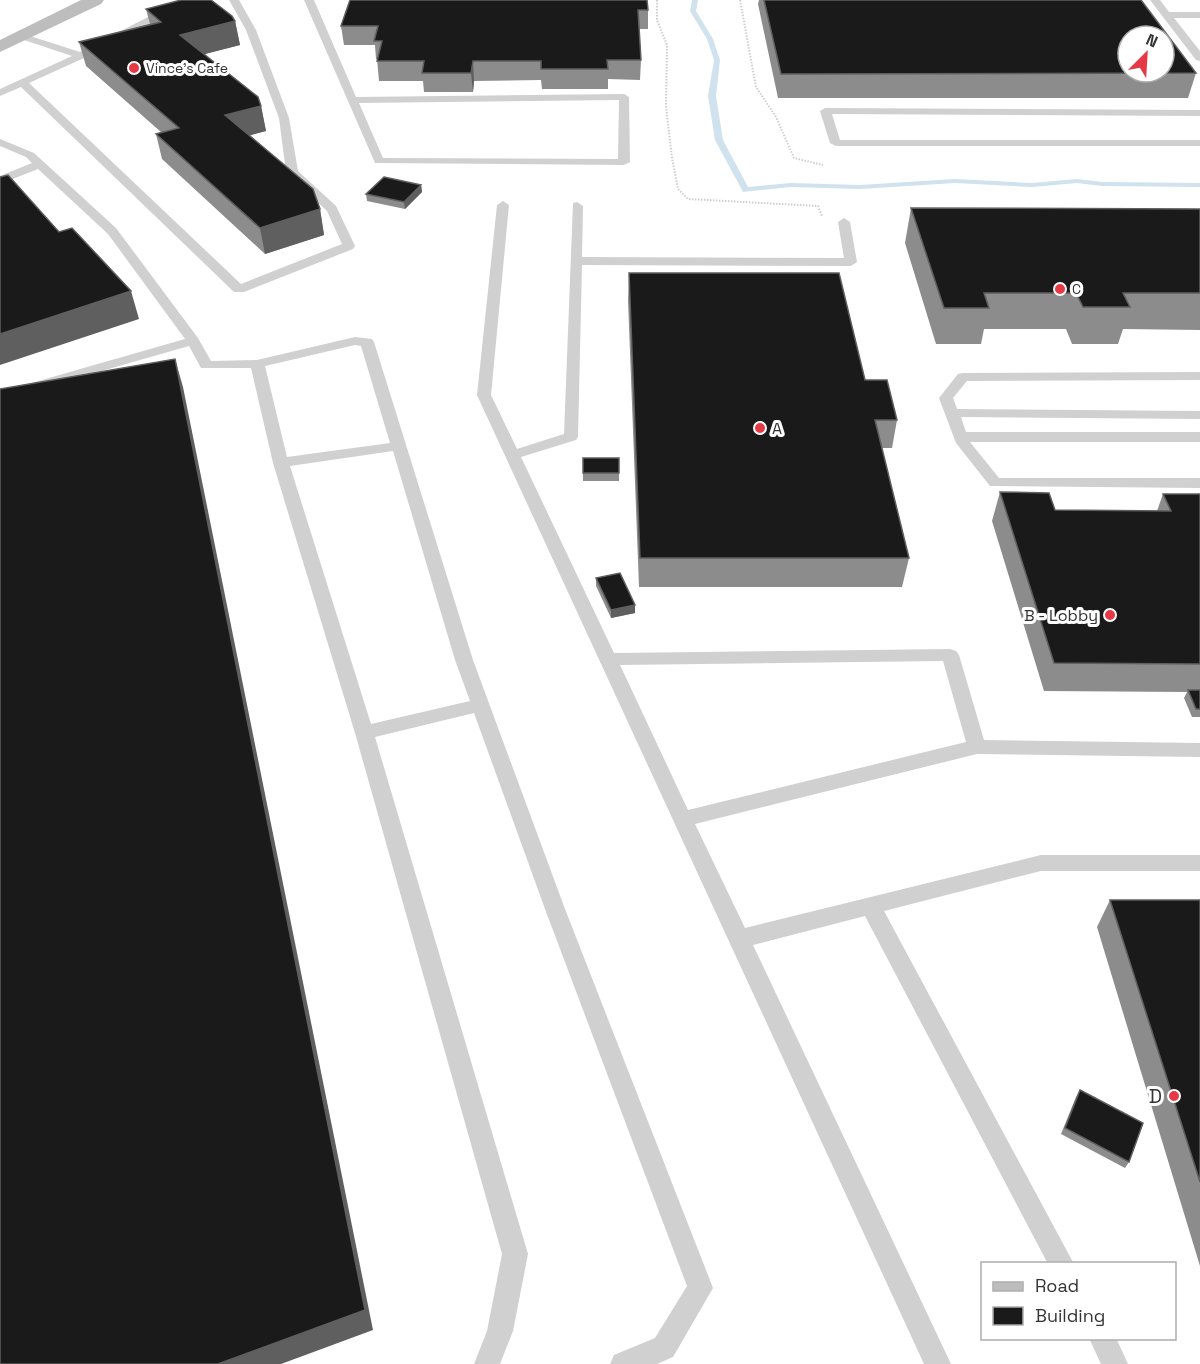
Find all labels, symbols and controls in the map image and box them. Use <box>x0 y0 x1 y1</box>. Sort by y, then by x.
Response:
north arrow <box>1116 24 1176 84</box>
text: N <box>1143 29 1161 53</box>
place label: Vince's Cafe <box>146 59 228 77</box>
marker: Vince's Cafe <box>127 61 141 75</box>
place label: C <box>1072 280 1081 298</box>
marker: C <box>1053 282 1067 296</box>
place label: A <box>772 418 782 439</box>
marker: A <box>753 421 767 435</box>
place label: B - Lobby <box>1024 605 1098 626</box>
marker: B - Lobby <box>1103 608 1117 622</box>
place label: D <box>1149 1083 1162 1109</box>
marker: D <box>1167 1089 1181 1103</box>
legend <box>981 1262 1176 1340</box>
text: Road <box>1035 1274 1079 1297</box>
text: Building <box>1035 1304 1105 1327</box>

